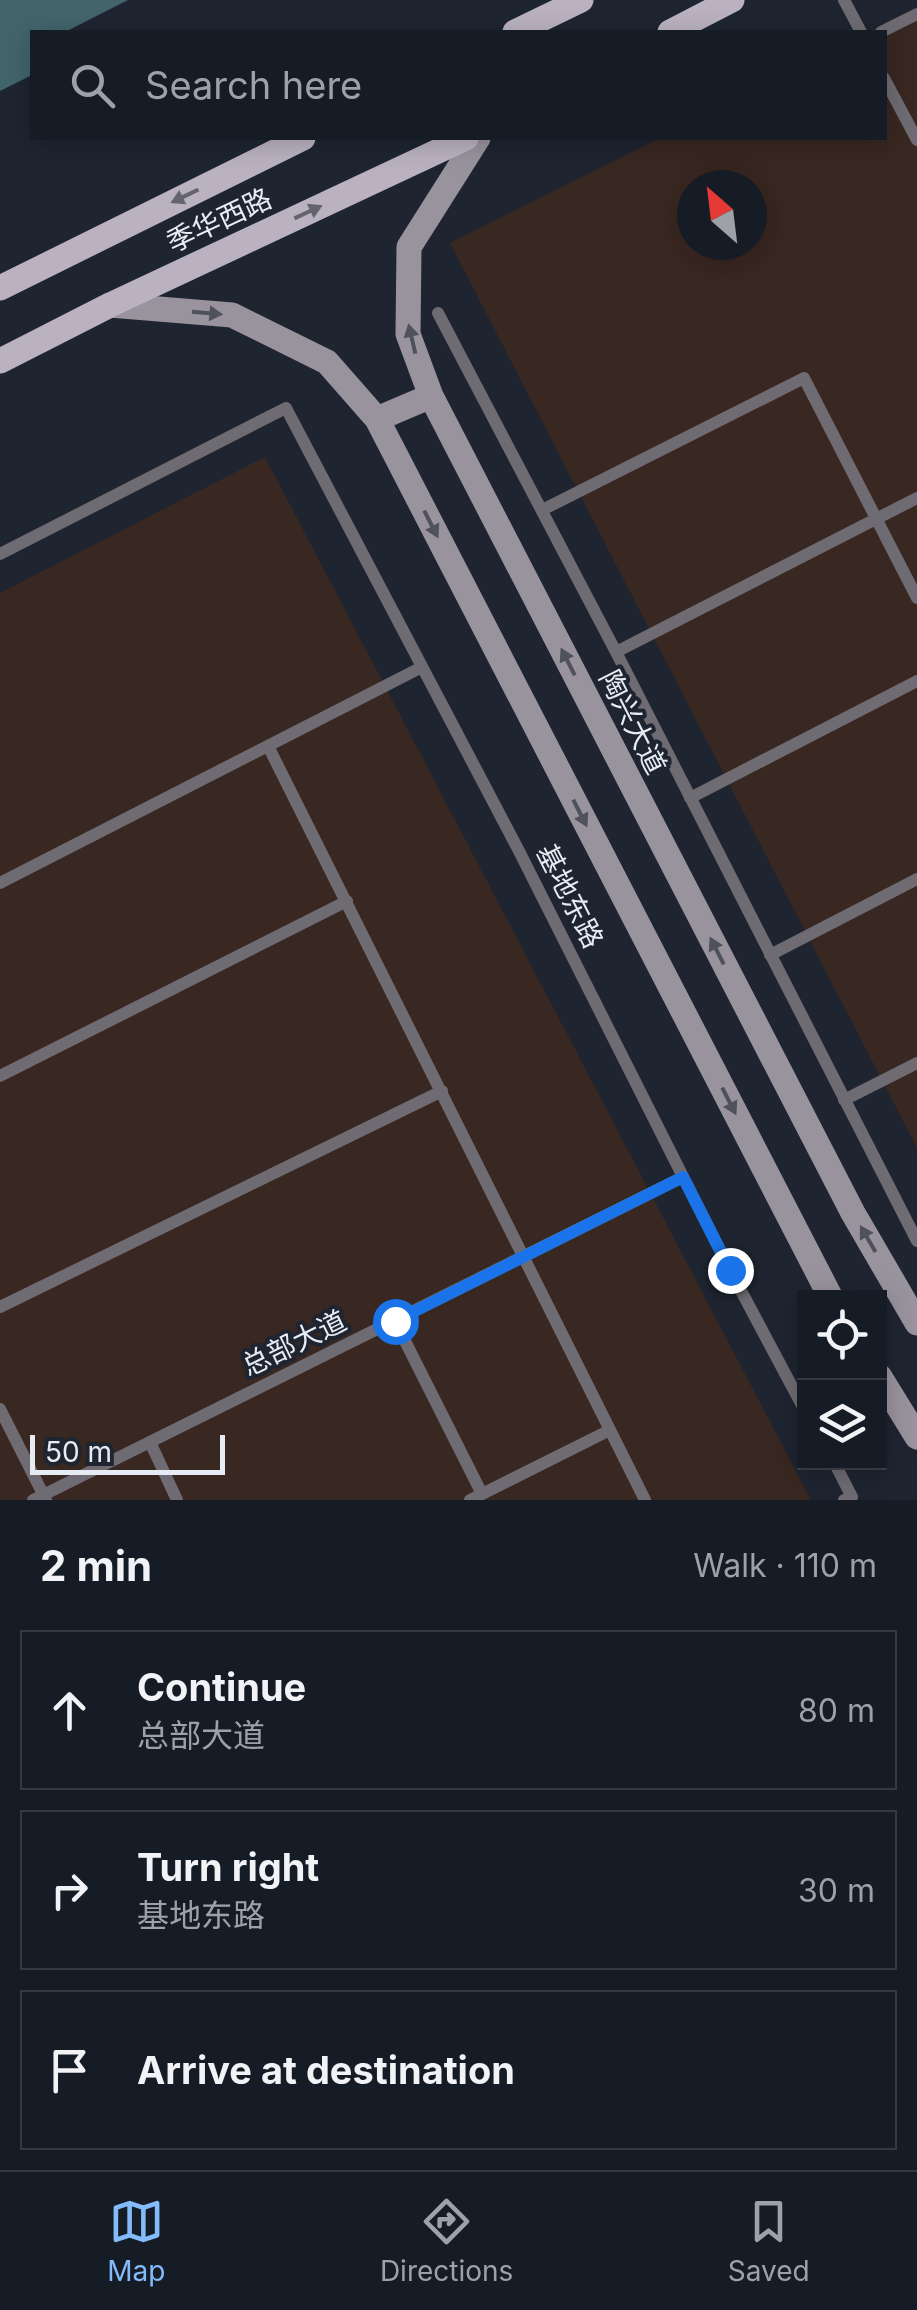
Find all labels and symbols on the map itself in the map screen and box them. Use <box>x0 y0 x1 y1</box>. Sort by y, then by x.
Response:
north arrow <box>677 170 767 260</box>
street label: 季华西路 <box>161 181 277 259</box>
one-way arrow <box>170 188 199 205</box>
one-way arrow <box>294 203 323 220</box>
one-way arrow <box>192 305 223 321</box>
one-way arrow <box>404 323 419 354</box>
one-way arrow <box>422 509 439 538</box>
one-way arrow <box>560 647 577 676</box>
street label: 陶兴大道 <box>592 664 674 780</box>
one-way arrow <box>571 798 588 827</box>
street label: 基地东路 <box>529 838 611 954</box>
one-way arrow <box>709 936 726 965</box>
one-way arrow <box>720 1087 737 1116</box>
one-way arrow <box>860 1225 877 1253</box>
route end <box>708 1248 754 1294</box>
route start <box>373 1299 419 1345</box>
street label: 总部大道 <box>236 1303 352 1383</box>
scale bar <box>30 1430 225 1474</box>

